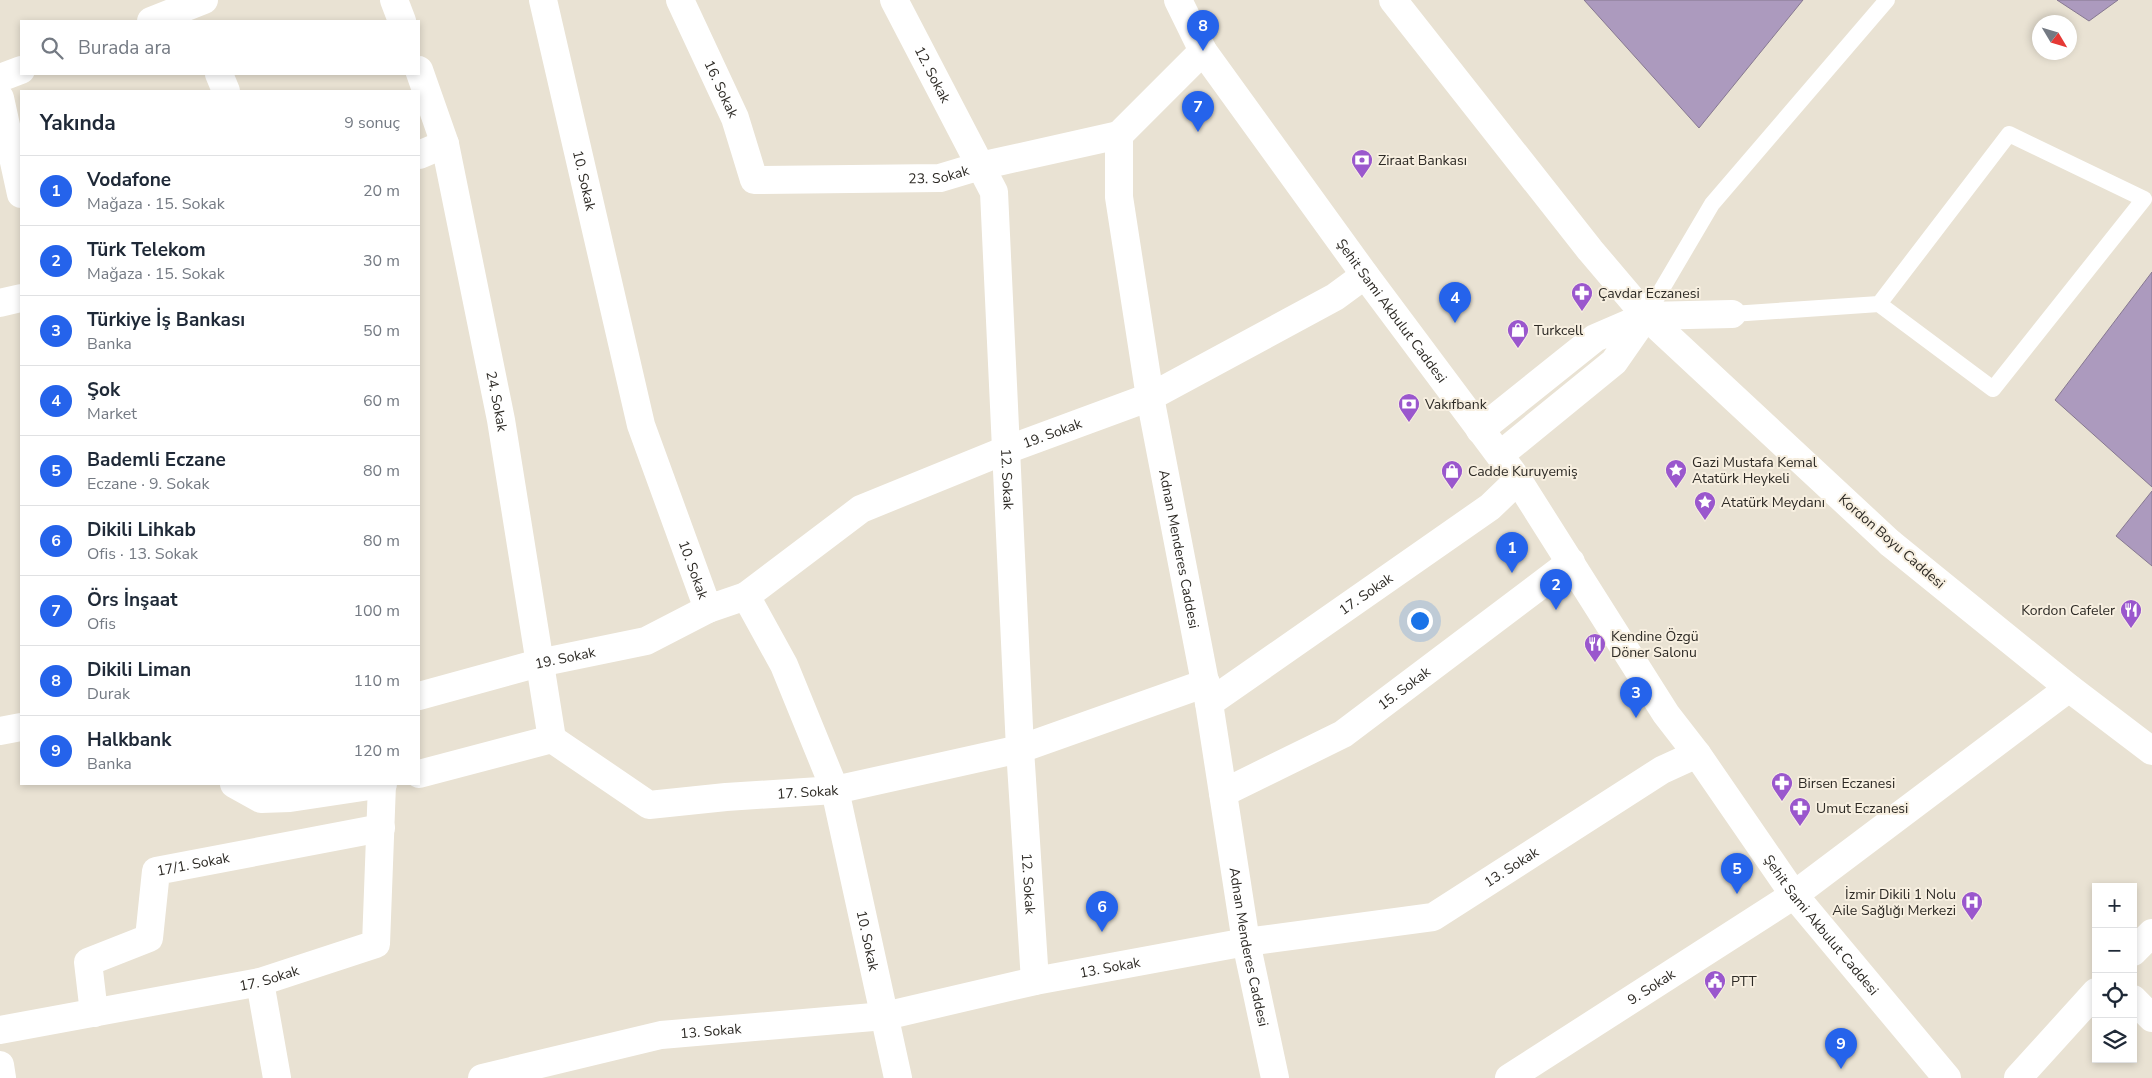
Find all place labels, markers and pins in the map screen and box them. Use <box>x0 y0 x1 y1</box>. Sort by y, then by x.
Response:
pin: 8 <box>1187 10 1219 51</box>
pin: 7 <box>1182 91 1214 132</box>
bank icon: Ziraat Bankası <box>1350 148 1374 179</box>
place label: Ziraat Bankası <box>1378 151 1467 170</box>
pharmacy icon: Çavdar Eczanesi <box>1570 281 1594 312</box>
pin: 4 <box>1439 282 1471 323</box>
place label: Çavdar Eczanesi <box>1598 284 1700 303</box>
shop icon: Turkcell <box>1506 318 1530 349</box>
place label: Turkcell <box>1534 321 1584 340</box>
bank icon: Vakıfbank <box>1397 392 1421 423</box>
place label: Vakıfbank <box>1424 395 1488 414</box>
place label: Gazi Mustafa Kemal Atatürk Heykeli <box>1692 453 1818 488</box>
place icon: Gazi Mustafa Kemal Atatürk Heykeli <box>1664 458 1688 489</box>
shop icon: Cadde Kuruyemiş <box>1440 459 1464 490</box>
place label: Cadde Kuruyemiş <box>1468 462 1578 481</box>
place icon: Atatürk Meydanı <box>1693 490 1717 521</box>
place label: Atatürk Meydanı <box>1721 493 1825 512</box>
pin: 1 <box>1496 532 1528 573</box>
pin: 2 <box>1540 569 1572 610</box>
restaurant icon: Kordon Cafeler <box>2119 598 2143 629</box>
place label: Kordon Cafeler <box>2021 601 2115 620</box>
place label: Kendine Özgü Döner Salonu <box>1611 627 1699 662</box>
restaurant icon: Kendine Özgü Döner Salonu <box>1583 632 1607 663</box>
pin: 3 <box>1620 677 1652 718</box>
pharmacy icon: Birsen Eczanesi <box>1770 771 1794 802</box>
place label: Birsen Eczanesi <box>1798 774 1895 793</box>
pharmacy icon: Umut Eczanesi <box>1788 796 1812 827</box>
place label: Umut Eczanesi <box>1816 799 1908 818</box>
pin: 5 <box>1721 853 1753 894</box>
place label: İzmir Dikili 1 Nolu Aile Sağlığı Merkezi <box>1832 885 1956 920</box>
hospital icon: İzmir Dikili 1 Nolu Aile Sağlığı Merkezi <box>1960 890 1984 921</box>
pin: 6 <box>1086 891 1118 932</box>
public building icon: PTT <box>1703 969 1727 1000</box>
place label: PTT <box>1731 972 1757 991</box>
pin: 9 <box>1825 1028 1857 1069</box>

